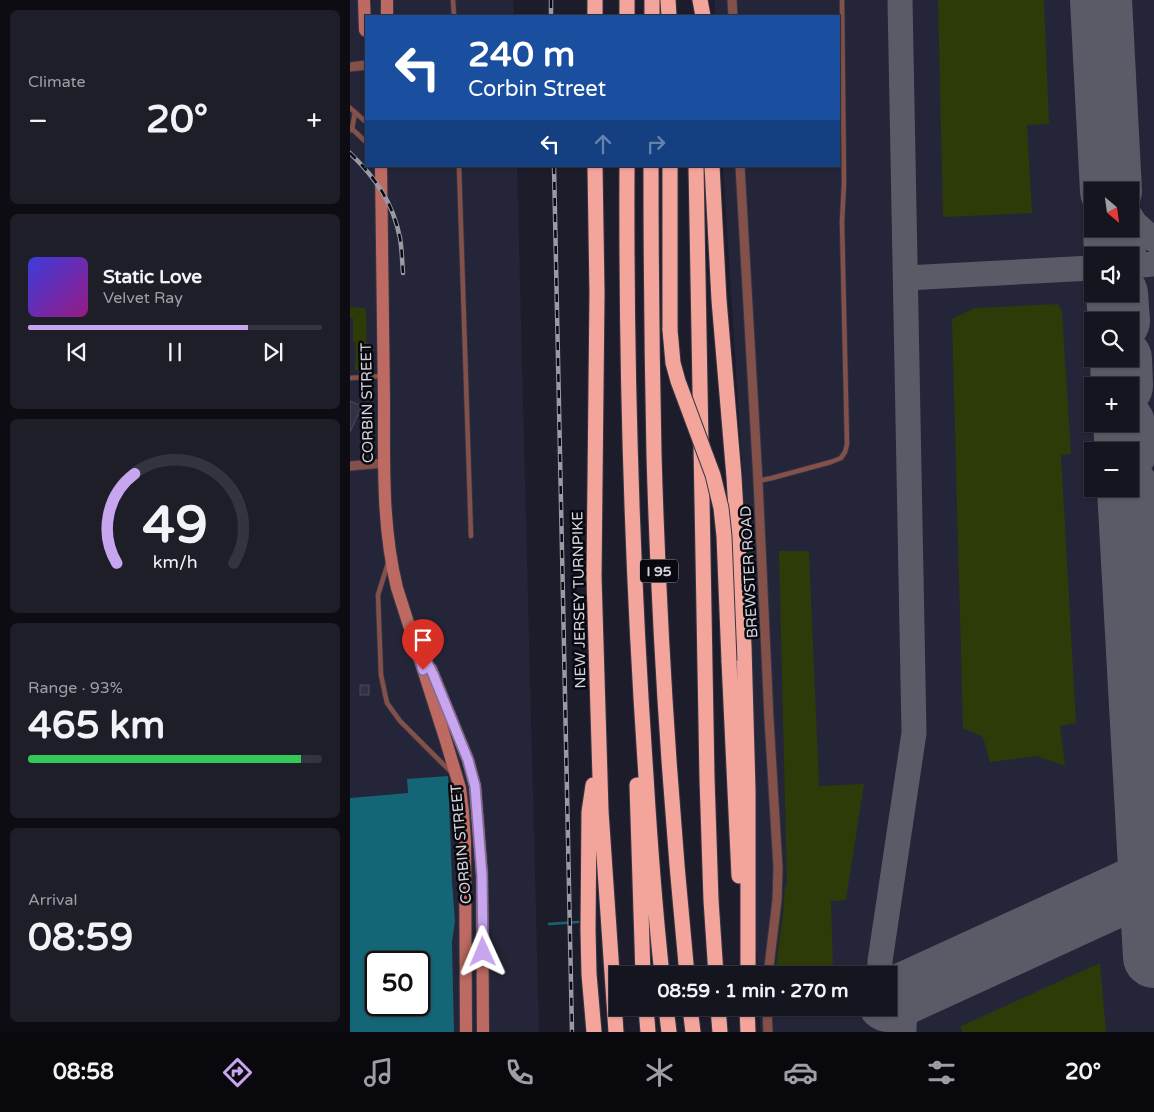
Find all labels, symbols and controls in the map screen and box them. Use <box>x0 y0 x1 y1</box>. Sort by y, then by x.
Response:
text: 240 m <box>468 34 575 76</box>
icon: left <box>385 35 450 100</box>
text: Climate <box>28 72 86 92</box>
text: Corbin Street <box>468 76 606 102</box>
text: 20° <box>146 97 208 143</box>
text: − <box>28 104 48 138</box>
text: + <box>306 104 322 138</box>
icon: left <box>536 130 564 158</box>
icon: ahead <box>589 130 617 158</box>
icon: right <box>642 130 670 158</box>
north arrow <box>1084 182 1139 238</box>
map controls <box>1084 182 1139 497</box>
button: sound <box>1084 247 1139 302</box>
text: Static Love <box>103 266 202 288</box>
text: Velvet Ray <box>103 288 183 308</box>
button: search <box>1084 312 1139 367</box>
icon: previous <box>63 338 91 366</box>
icon: pause <box>161 338 189 366</box>
icon: next <box>259 338 287 366</box>
street label: CORBIN STREET <box>357 343 377 463</box>
button: + <box>1084 377 1139 432</box>
button: − <box>1084 442 1139 497</box>
text: 49 <box>142 494 208 557</box>
street label: BREWSTER ROAD <box>737 505 761 639</box>
street label: NEW JERSEY TURNPIKE <box>568 511 590 689</box>
text: km/h <box>153 552 197 573</box>
road number: I 95 <box>640 560 678 582</box>
pin <box>402 619 444 670</box>
icon: arrive <box>409 626 437 654</box>
text: Range · 93% <box>28 678 123 698</box>
text: 465 km <box>28 703 165 749</box>
street label: CORBIN STREET <box>447 783 475 905</box>
text: Arrival <box>28 890 77 910</box>
text: 08:59 <box>28 915 133 961</box>
position arrow <box>456 925 508 977</box>
speed limit sign: 50 <box>365 951 430 1016</box>
text: 08:59 · 1 min · 270 m <box>657 980 849 1002</box>
icon: directions <box>220 1055 255 1090</box>
icon: music <box>361 1055 396 1090</box>
icon: phone <box>502 1055 537 1090</box>
icon: climate <box>642 1055 677 1090</box>
icon: car <box>783 1055 818 1090</box>
icon: filters <box>924 1055 959 1090</box>
text: 08:58 <box>53 1059 114 1085</box>
text: 20° <box>1065 1059 1101 1085</box>

